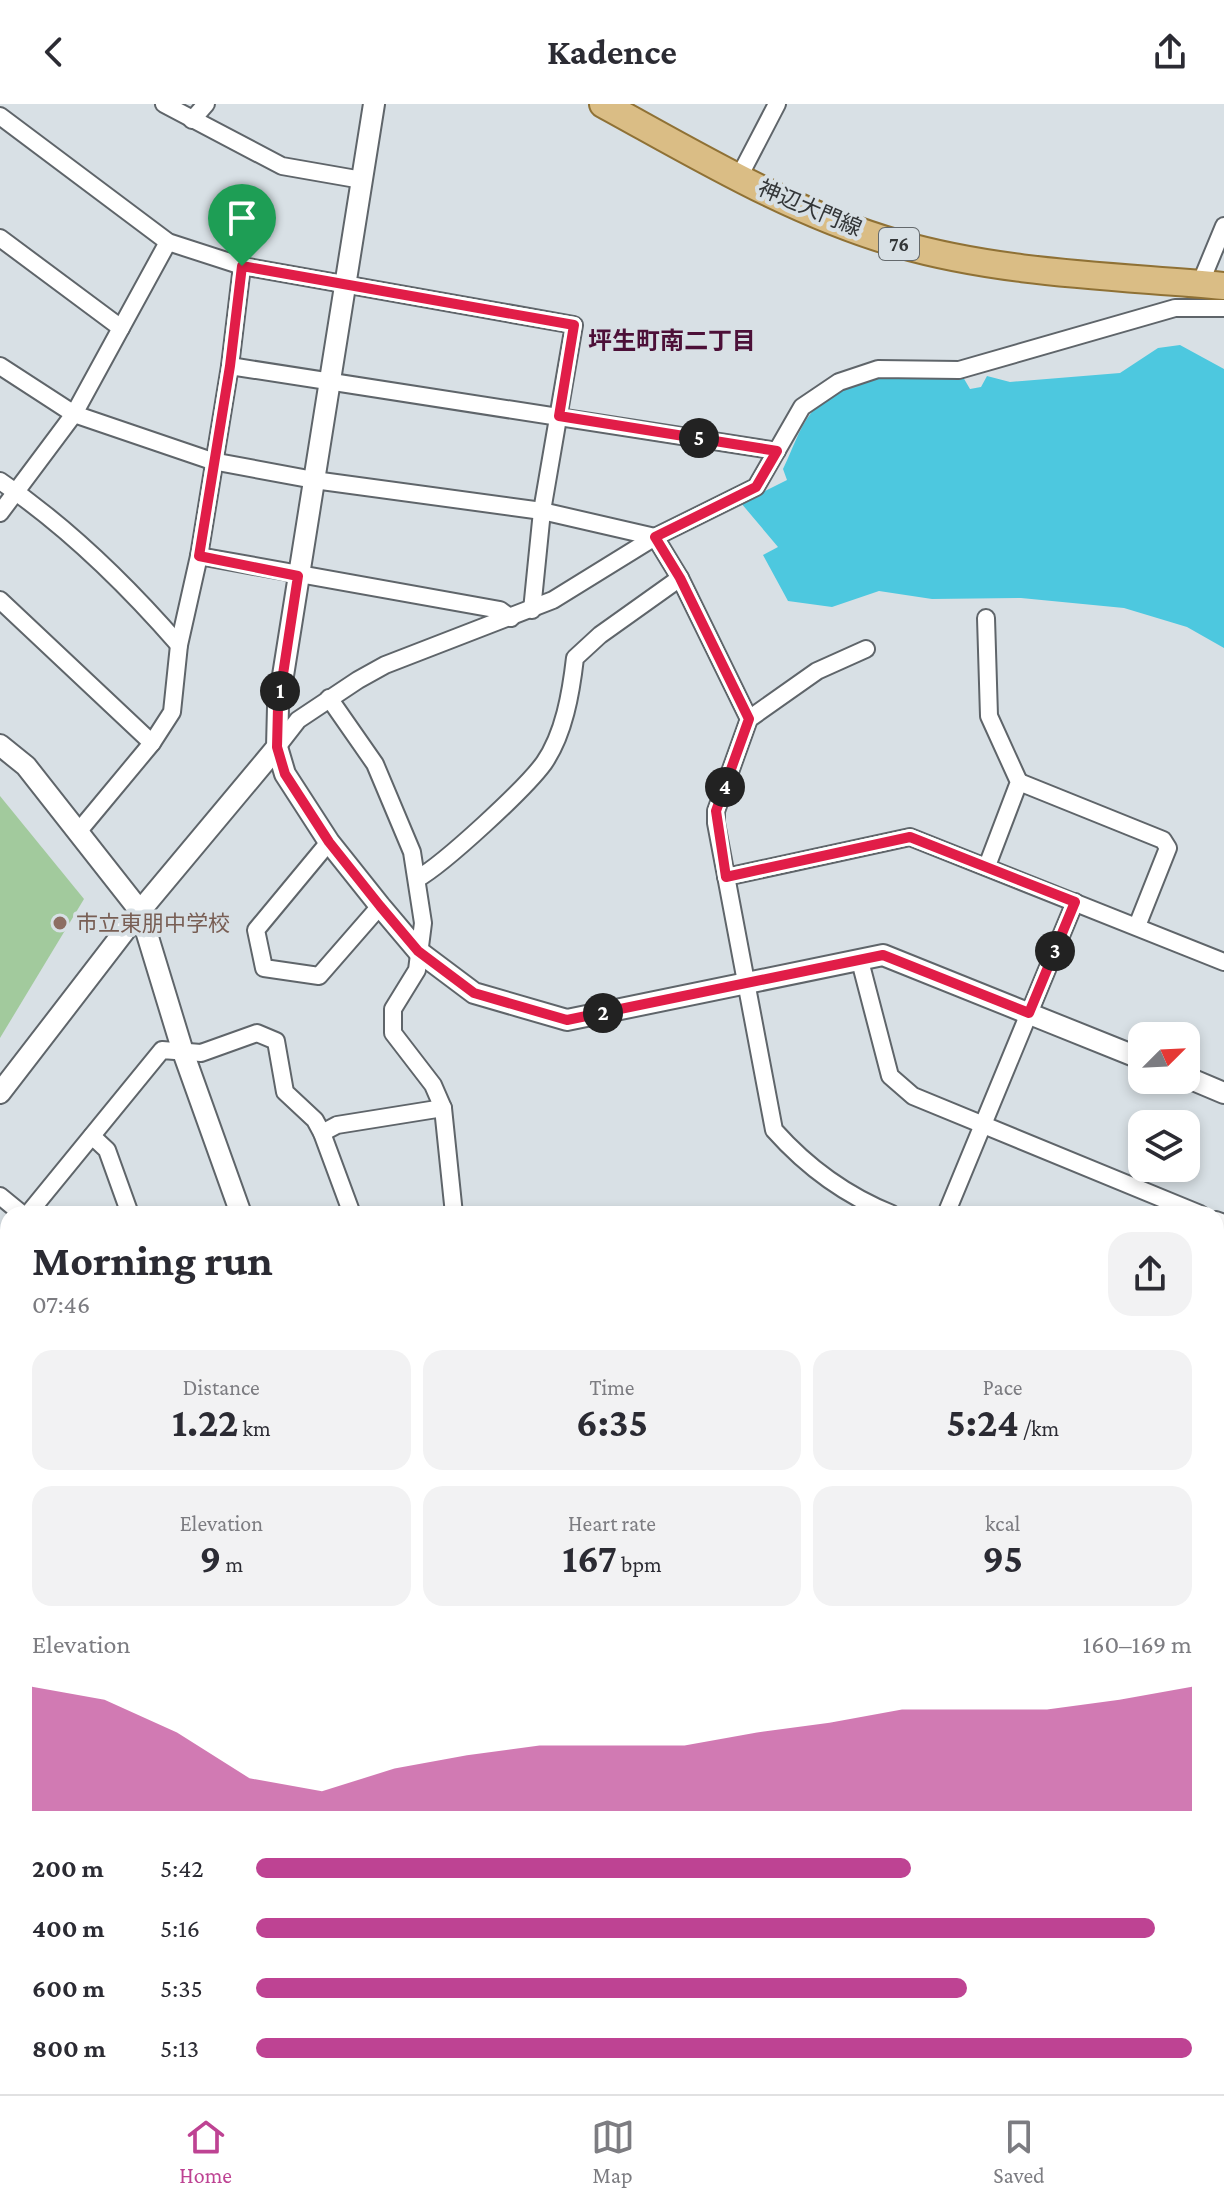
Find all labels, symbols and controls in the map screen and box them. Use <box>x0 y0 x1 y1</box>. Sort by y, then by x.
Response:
icon: back <box>32 30 76 74</box>
icon: share <box>1148 30 1192 74</box>
text: Kadence <box>547 32 677 72</box>
street label: 神辺大門線 <box>754 175 866 241</box>
pin <box>208 184 276 266</box>
icon: arrive <box>220 196 264 240</box>
road number: 76 <box>879 228 919 260</box>
district label: 坪生町南二丁目 <box>588 327 756 354</box>
pin: 5 <box>679 418 719 458</box>
text: 5 <box>694 425 704 450</box>
pin: 1 <box>260 671 300 711</box>
text: 1 <box>276 678 284 703</box>
pin: 4 <box>705 767 745 807</box>
text: 4 <box>719 774 731 799</box>
place label: 市立東朋中学校 <box>76 911 230 936</box>
marker: 市立東朋中学校 <box>51 914 69 932</box>
pin: 3 <box>1035 931 1075 971</box>
text: 3 <box>1050 938 1060 963</box>
pin: 2 <box>583 993 623 1033</box>
text: 2 <box>597 1000 609 1025</box>
north arrow <box>1128 1022 1200 1094</box>
map controls <box>1128 1022 1200 1182</box>
button: layers <box>1128 1110 1200 1182</box>
button: share <box>1108 1232 1192 1316</box>
text: Morning run <box>32 1236 273 1284</box>
text: 07:46 <box>32 1290 90 1319</box>
text: Distance <box>183 1375 260 1400</box>
text: Time <box>589 1375 635 1400</box>
text: Pace <box>983 1375 1022 1400</box>
text: 1.22 <box>172 1400 238 1445</box>
text: 6:35 <box>576 1400 648 1445</box>
text: 5:24 <box>946 1400 1019 1445</box>
text: km <box>238 1416 271 1441</box>
text: /km <box>1019 1416 1059 1441</box>
text: Elevation <box>180 1511 263 1536</box>
text: Heart rate <box>568 1511 656 1536</box>
text: kcal <box>985 1511 1020 1536</box>
text: 9 <box>200 1536 221 1581</box>
text: 167 <box>562 1536 617 1581</box>
text: 95 <box>982 1536 1023 1581</box>
text: m <box>221 1552 243 1577</box>
text: bpm <box>617 1552 662 1577</box>
text: Elevation <box>32 1630 130 1659</box>
text: 160–169 m <box>1083 1630 1192 1659</box>
text: 200 m <box>32 1854 104 1883</box>
text: 5:42 <box>160 1854 204 1883</box>
text: 400 m <box>32 1914 105 1943</box>
text: 5:16 <box>160 1914 200 1943</box>
text: 600 m <box>32 1974 105 2003</box>
text: 5:35 <box>160 1974 203 2003</box>
text: 800 m <box>32 2034 106 2063</box>
text: 5:13 <box>160 2034 199 2063</box>
tab: Home <box>179 2115 232 2188</box>
tab: Map <box>591 2115 635 2188</box>
tab: Saved <box>993 2115 1045 2188</box>

